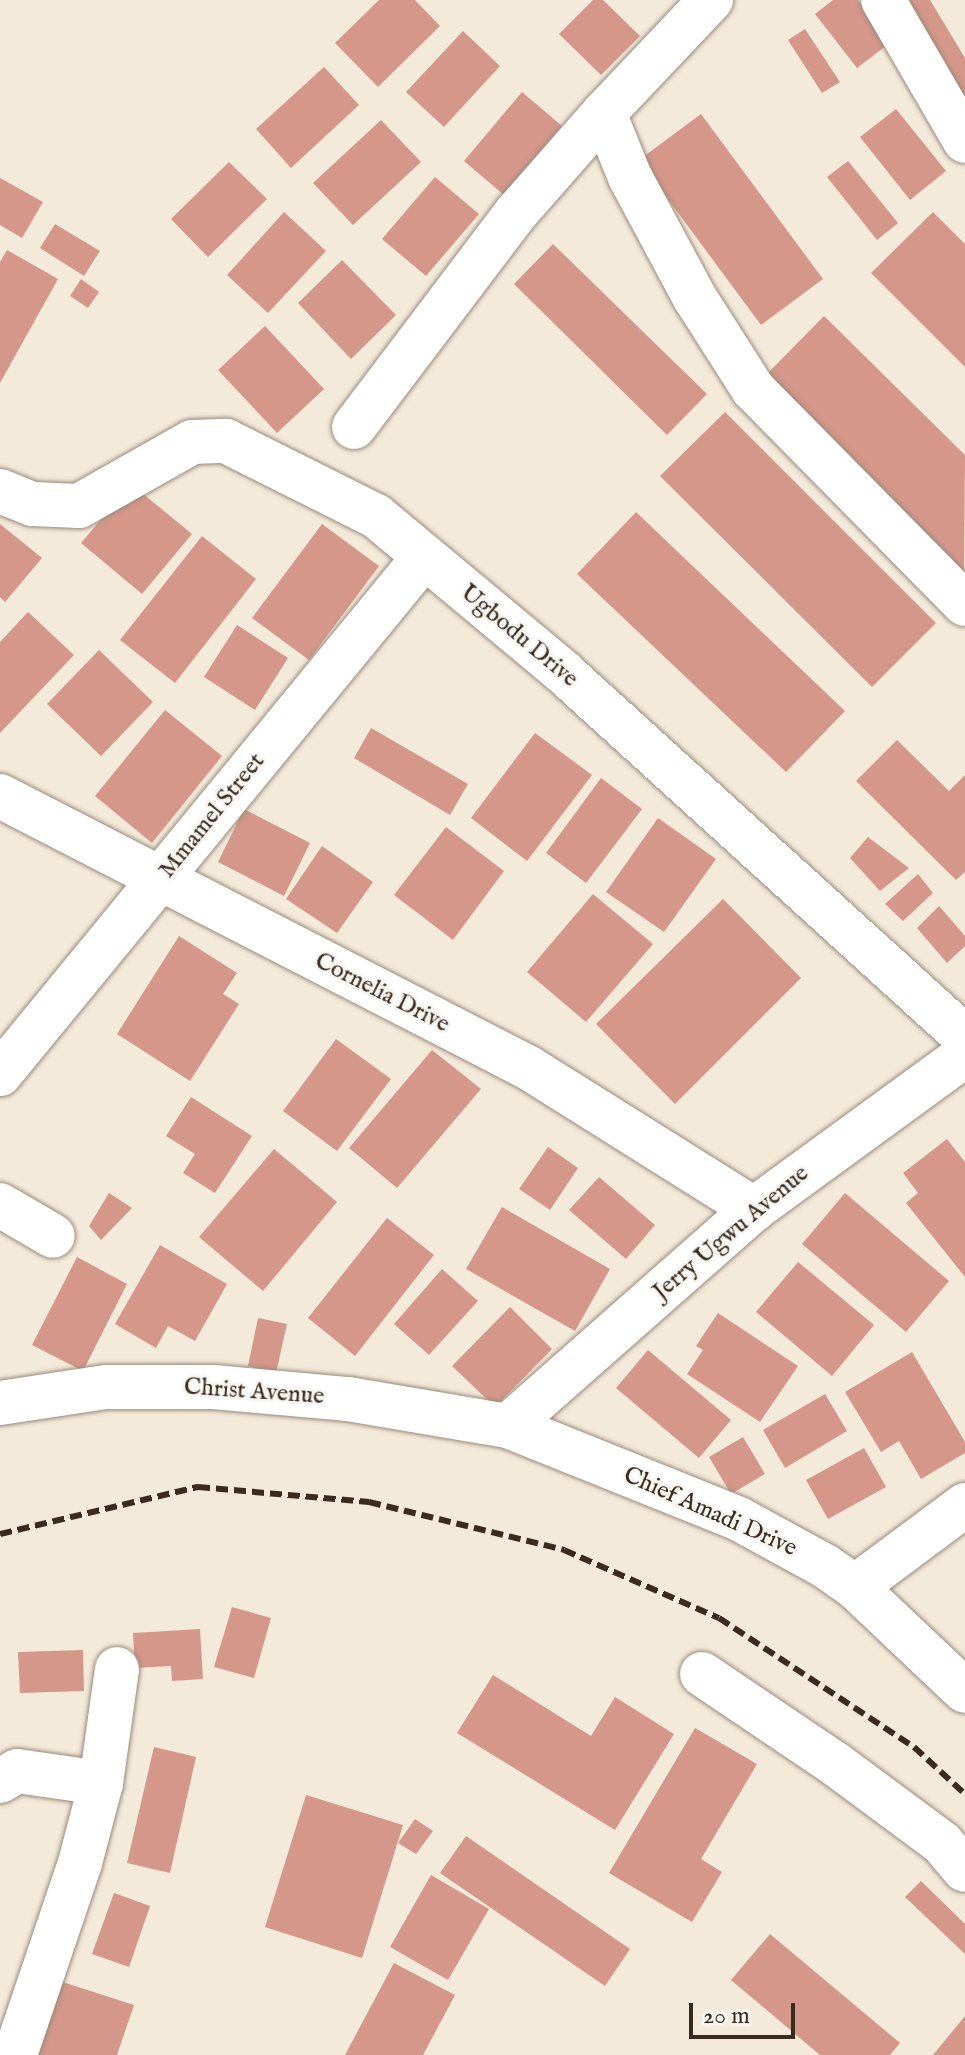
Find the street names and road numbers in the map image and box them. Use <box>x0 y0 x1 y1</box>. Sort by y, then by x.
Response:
street label: Ugbodu Drive <box>454 578 584 694</box>
street label: Mmamel Street <box>153 748 271 884</box>
street label: Cornelia Drive <box>310 947 454 1039</box>
street label: Jerry Ugwu Avenue <box>647 1159 815 1307</box>
street label: Christ Avenue <box>183 1373 325 1411</box>
street label: Chief Amadi Drive <box>619 1461 801 1563</box>

